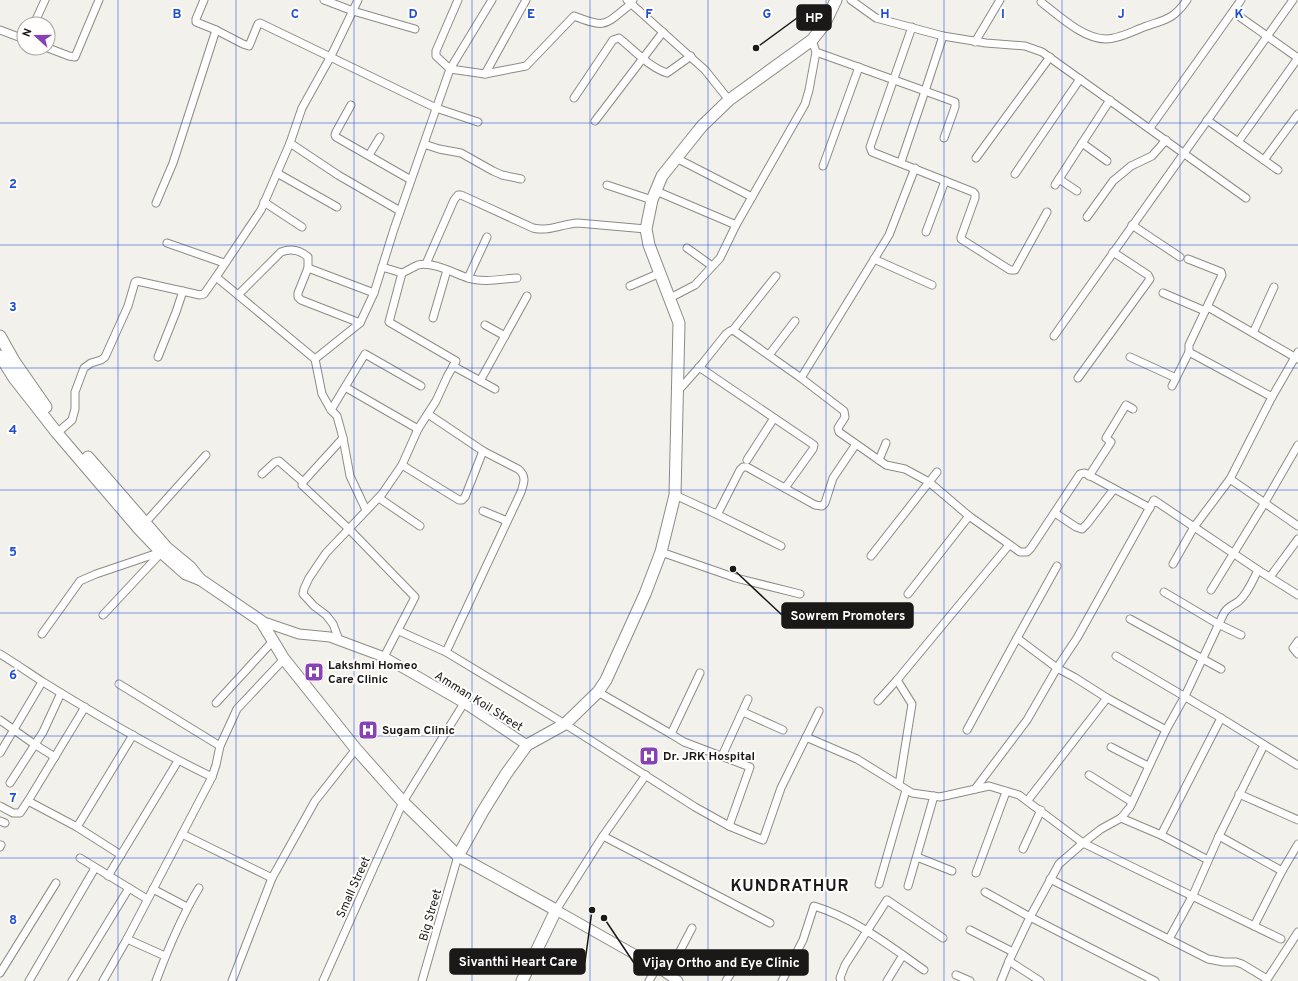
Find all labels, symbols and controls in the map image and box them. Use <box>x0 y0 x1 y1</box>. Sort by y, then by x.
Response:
callout: HP <box>797 5 831 30</box>
text: B <box>173 7 182 23</box>
text: C <box>291 7 299 23</box>
text: D <box>408 7 418 23</box>
text: E <box>527 7 535 23</box>
text: F <box>645 7 653 23</box>
text: G <box>763 7 772 23</box>
text: H <box>880 7 890 23</box>
text: I <box>1001 7 1005 23</box>
text: J <box>1117 7 1125 23</box>
text: K <box>1234 7 1244 23</box>
text: HP <box>805 11 824 27</box>
north arrow <box>16 16 56 56</box>
text: N <box>20 27 36 39</box>
text: 2 <box>9 177 17 193</box>
text: 3 <box>9 300 17 316</box>
text: 4 <box>9 423 17 439</box>
text: 5 <box>9 545 17 561</box>
callout: Sowrem Promoters <box>782 603 913 628</box>
text: Sowrem Promoters <box>790 609 906 625</box>
place label: Lakshmi Homeo Care Clinic <box>328 658 418 688</box>
hospital icon: Lakshmi Homeo Care Clinic <box>303 661 325 683</box>
text: 6 <box>9 668 17 684</box>
street label: Amman Koil Street <box>431 668 526 735</box>
hospital icon: Sugam Clinic <box>357 719 379 741</box>
place label: Sugam Clinic <box>382 723 455 739</box>
hospital icon: Dr. JRK Hospital <box>638 745 660 767</box>
place label: Dr. JRK Hospital <box>663 749 755 765</box>
text: 7 <box>10 791 17 807</box>
street label: Small Street <box>333 854 375 921</box>
district label: KUNDRATHUR <box>730 877 850 897</box>
street label: Big Street <box>416 887 446 943</box>
text: 8 <box>9 913 17 929</box>
callout: Sivanthi Heart Care <box>450 949 585 974</box>
callout: Vijay Ortho and Eye Clinic <box>634 950 808 975</box>
text: Sivanthi Heart Care <box>459 955 577 971</box>
text: Vijay Ortho and Eye Clinic <box>642 956 800 972</box>

